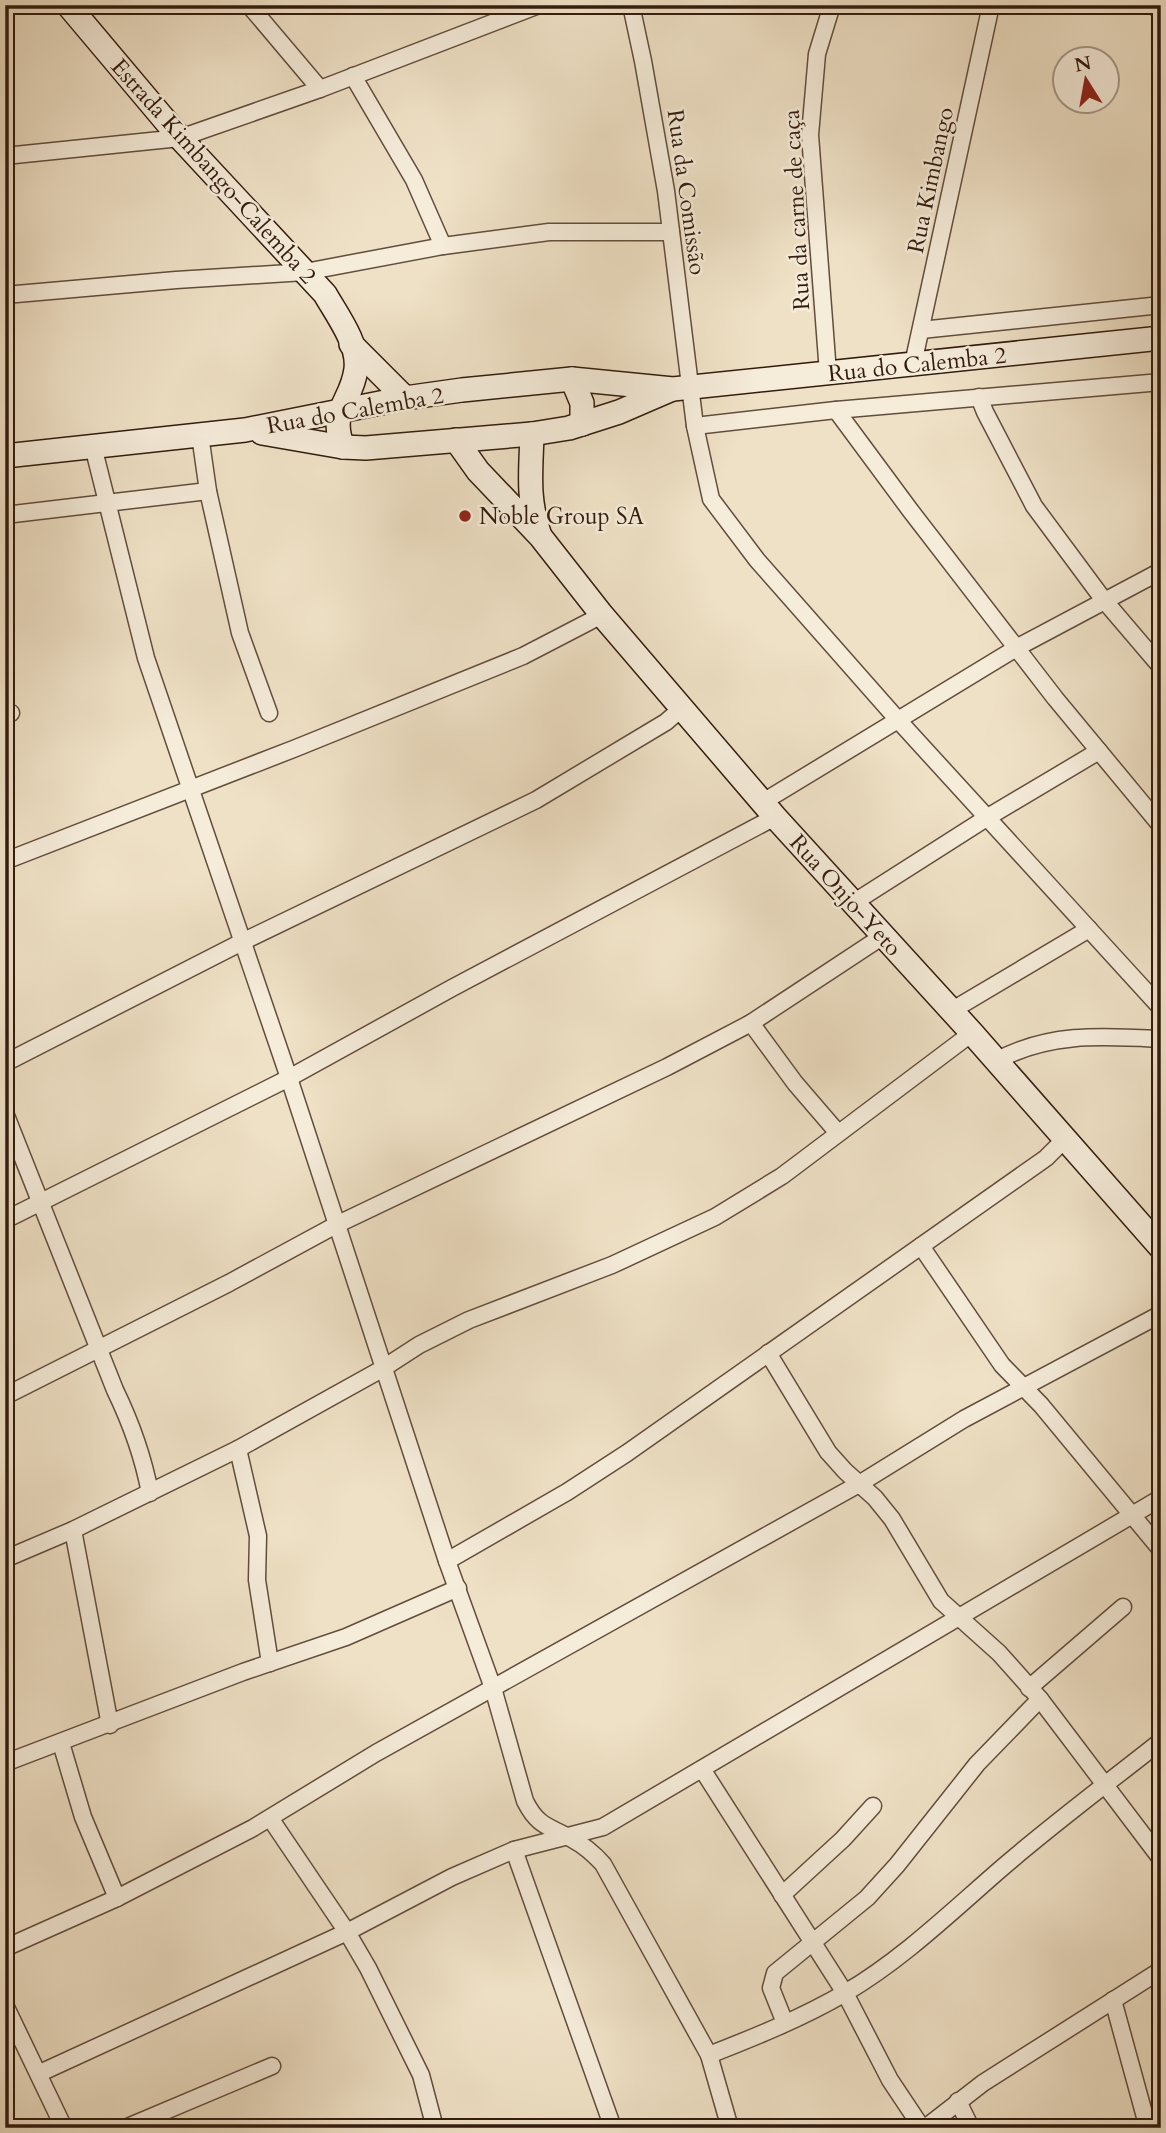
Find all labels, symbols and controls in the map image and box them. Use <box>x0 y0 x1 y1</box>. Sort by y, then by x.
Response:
north arrow <box>1050 46 1120 116</box>
text: N <box>1072 50 1094 79</box>
street label: Estrada Kimbango-Calemba 2 <box>104 52 323 291</box>
street label: Rua Kimbango <box>900 104 961 256</box>
street label: Rua da Comissão <box>660 107 713 277</box>
street label: Rua da carne de caça <box>776 109 817 311</box>
street label: Rua do Calemba 2 <box>826 340 1008 389</box>
street label: Rua do Calemba 2 <box>264 380 446 441</box>
place label: Noble Group SA <box>479 501 644 532</box>
marker: Noble Group SA <box>457 508 473 524</box>
street label: Rua Onjo-Yeto <box>783 828 909 963</box>

